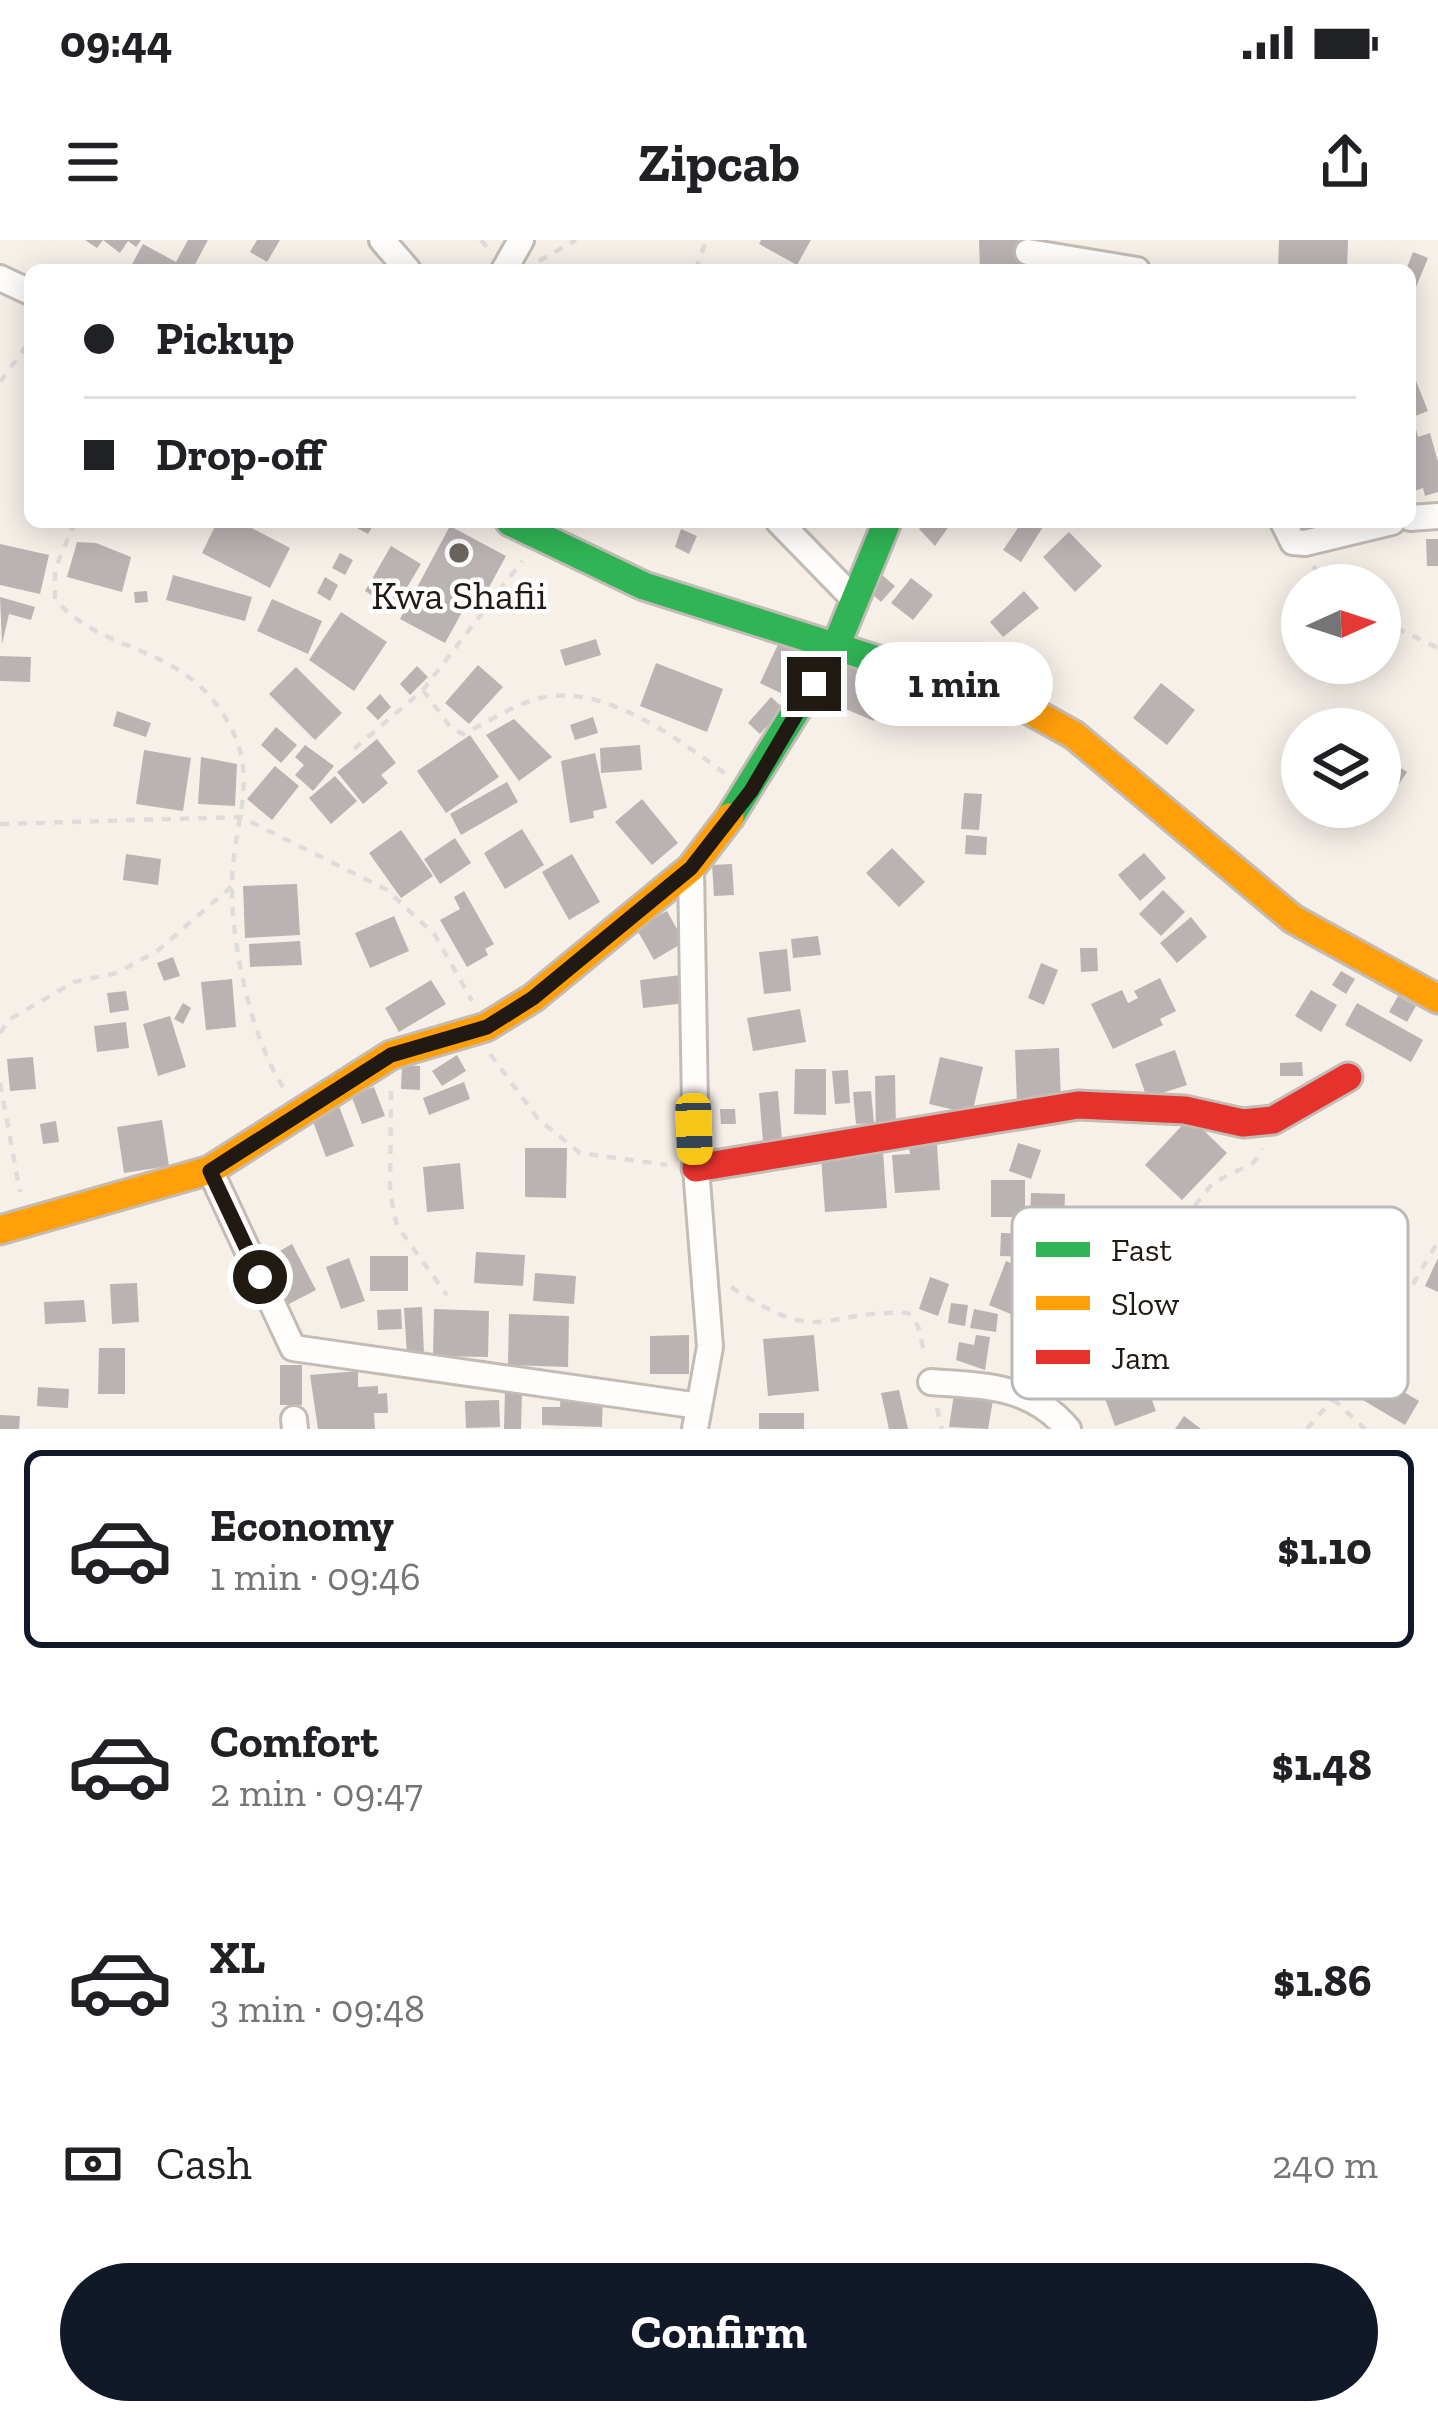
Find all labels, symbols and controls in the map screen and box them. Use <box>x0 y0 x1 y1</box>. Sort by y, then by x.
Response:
text: 09:44 <box>60 15 172 69</box>
icon: menu <box>60 129 126 195</box>
icon: share <box>1312 129 1378 195</box>
text: Zipcab <box>638 130 800 195</box>
text: Pickup <box>156 312 294 366</box>
text: Drop-off <box>156 428 324 482</box>
marker: Kwa Shafii <box>446 540 472 566</box>
north arrow <box>1281 564 1401 684</box>
map controls <box>1281 564 1401 828</box>
place label: Kwa Shafii <box>371 572 547 619</box>
callout: 1 min <box>856 642 1054 726</box>
route end <box>787 657 841 711</box>
text: 1 min <box>908 660 1000 707</box>
button: layers <box>1281 708 1401 828</box>
car <box>675 1092 713 1166</box>
legend <box>1012 1207 1408 1399</box>
text: Fast <box>1111 1230 1172 1269</box>
route start <box>233 1250 287 1304</box>
text: Slow <box>1111 1284 1179 1323</box>
text: Jam <box>1111 1338 1170 1377</box>
icon: car <box>66 1495 174 1603</box>
text: Economy <box>210 1499 394 1553</box>
text: $1.10 <box>1277 1522 1372 1576</box>
text: 1 min · 09:46 <box>210 1553 421 1600</box>
icon: car <box>66 1711 174 1819</box>
text: Comfort <box>210 1715 378 1769</box>
text: $1.48 <box>1272 1738 1372 1792</box>
text: 2 min · 09:47 <box>210 1769 423 1816</box>
icon: car <box>66 1927 174 2035</box>
text: XL <box>210 1931 265 1985</box>
text: $1.86 <box>1273 1954 1372 2008</box>
text: 3 min · 09:48 <box>210 1985 425 2032</box>
icon: cash <box>60 2131 126 2197</box>
text: Cash <box>156 2137 252 2191</box>
text: 240 m <box>1272 2141 1378 2188</box>
button: Confirm <box>60 2263 1378 2401</box>

